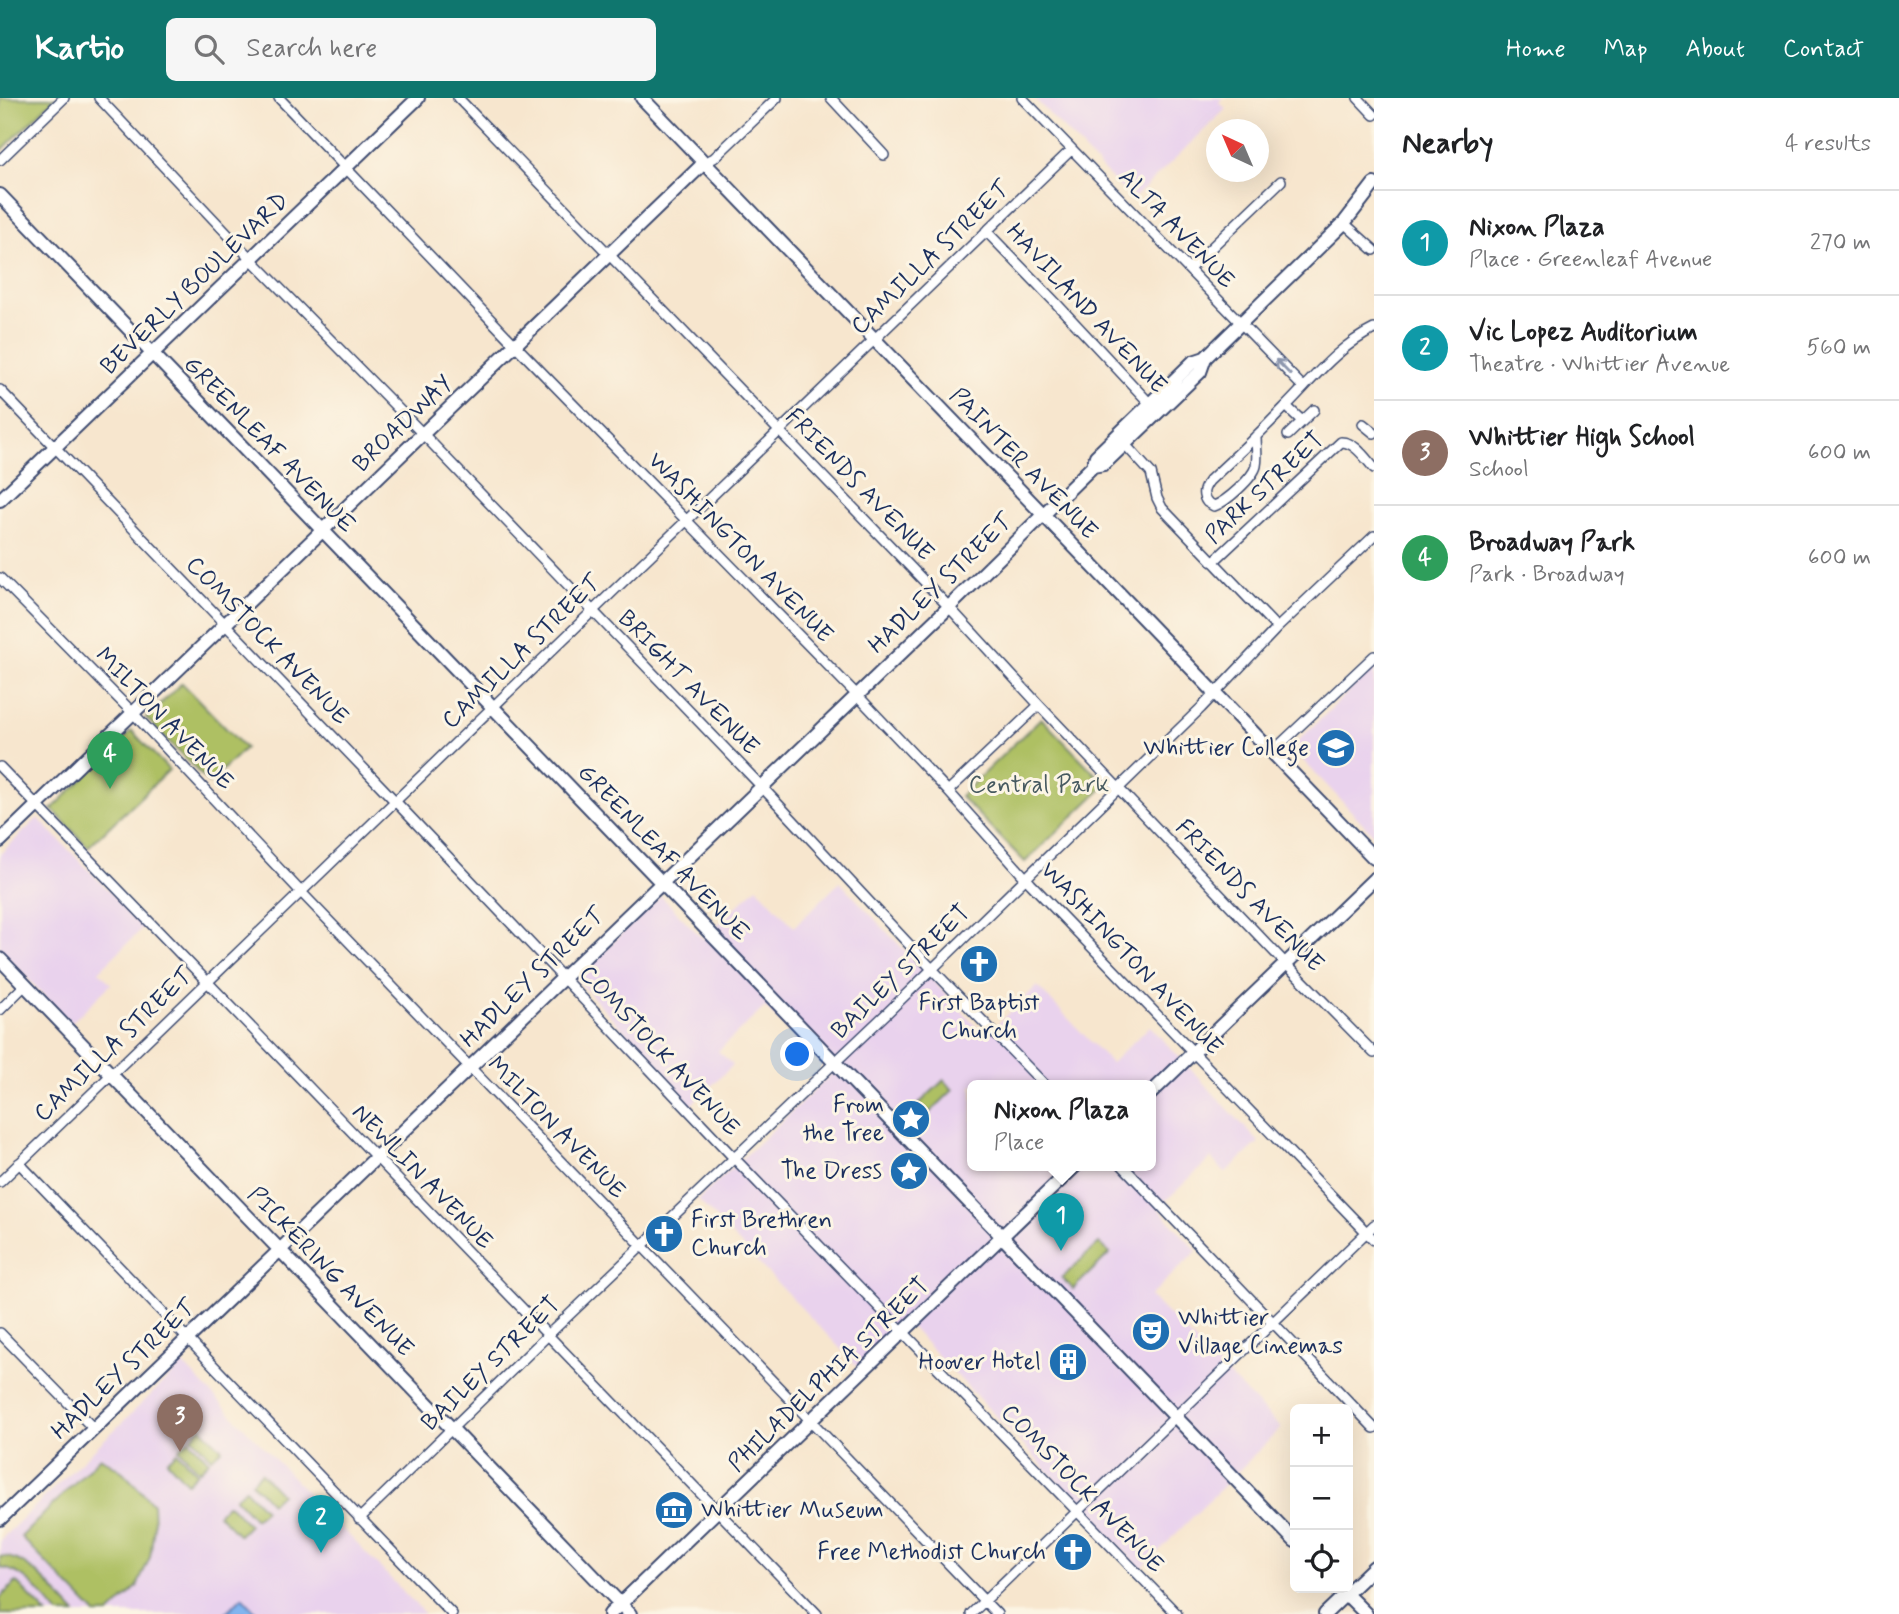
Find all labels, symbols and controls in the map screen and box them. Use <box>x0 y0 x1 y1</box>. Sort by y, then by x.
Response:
search box <box>166 18 656 81</box>
text: Kartio <box>35 27 124 71</box>
icon: search <box>190 30 228 68</box>
text: Search here <box>246 32 377 66</box>
text: Home <box>1506 34 1566 65</box>
text: Map <box>1604 34 1648 65</box>
text: About <box>1686 34 1745 65</box>
text: Contact <box>1783 34 1864 65</box>
north arrow <box>1206 119 1269 182</box>
text: Nearby <box>1402 124 1493 163</box>
text: 4 results <box>1785 129 1871 159</box>
street label: ALTA AVENUE <box>1111 162 1241 296</box>
street label: CAMILLA STREET <box>845 174 1018 342</box>
street label: BEVERLY BOULEVARD <box>94 186 296 382</box>
text: Nixon Plaza <box>1469 211 1605 245</box>
street label: HAVILAND AVENUE <box>999 217 1173 401</box>
text: 1 <box>1420 228 1430 258</box>
text: 270 m <box>1810 228 1871 258</box>
text: Place · Greenleaf Avenue <box>1469 245 1712 275</box>
text: Vic Lopez Auditorium <box>1469 316 1698 350</box>
text: 2 <box>1419 333 1431 363</box>
text: 560 m <box>1806 333 1871 363</box>
street label: GREENLEAF AVENUE <box>176 350 362 540</box>
text: Theatre · Whittier Avenue <box>1469 350 1730 380</box>
one-way arrow <box>1274 358 1291 375</box>
street label: BROADWAY <box>346 369 460 479</box>
street label: PAINTER AVENUE <box>942 381 1104 547</box>
street label: FRIENDS AVENUE <box>778 402 940 568</box>
text: Whittier High School <box>1469 421 1695 455</box>
street label: PARK STREET <box>1199 425 1331 551</box>
text: 3 <box>1420 438 1430 468</box>
text: 600 m <box>1808 438 1871 468</box>
street label: WASHINGTON AVENUE <box>641 446 839 650</box>
text: School <box>1469 455 1529 485</box>
street label: HADLEY STREET <box>862 506 1021 661</box>
text: Broadway Park <box>1469 526 1635 560</box>
text: 4 <box>1418 543 1432 573</box>
text: 600 m <box>1808 543 1871 573</box>
street label: COMSTOCK AVENUE <box>178 550 356 732</box>
text: Park · Broadway <box>1469 560 1625 590</box>
street label: CAMILLA STREET <box>436 568 609 736</box>
street label: BRIGHT AVENUE <box>611 604 765 762</box>
street label: MILTON AVENUE <box>88 641 240 797</box>
school or university icon: Whittier College <box>1315 727 1357 769</box>
pin: 4 <box>87 731 133 789</box>
place label: Whittier College <box>1143 733 1309 767</box>
street label: GREENLEAF AVENUE <box>570 758 756 948</box>
park label: Central Park <box>969 770 1109 801</box>
street label: FRIENDS AVENUE <box>1168 813 1330 979</box>
street label: WASHINGTON AVENUE <box>1033 856 1229 1062</box>
street label: BAILEY STREET <box>825 898 977 1046</box>
street label: HADLEY STREET <box>454 900 613 1055</box>
church icon: First Baptist Church <box>958 943 1000 985</box>
street label: COMSTOCK AVENUE <box>572 959 746 1143</box>
street label: CAMILLA STREET <box>28 961 201 1129</box>
place label: First Baptist Church <box>918 988 1040 1047</box>
your location <box>780 1037 814 1071</box>
street label: MILTON AVENUE <box>480 1050 632 1206</box>
popup <box>967 1080 1156 1171</box>
place label: From the Tree <box>803 1090 884 1149</box>
text: Nixon Plaza <box>994 1094 1129 1128</box>
street label: NEWLIN AVENUE <box>345 1098 499 1256</box>
place icon: From the Tree <box>890 1098 932 1140</box>
text: Place <box>994 1128 1044 1158</box>
place icon: The Dress <box>888 1150 930 1192</box>
place label: The Dress <box>781 1156 882 1187</box>
street label: PICKERING AVENUE <box>240 1180 420 1364</box>
pin: 1 <box>1038 1193 1084 1251</box>
place label: First Brethren Church <box>691 1205 832 1264</box>
church icon: First Brethren Church <box>643 1213 685 1255</box>
street label: PHILADELPHIA STREET <box>722 1271 936 1479</box>
street label: BAILEY STREET <box>415 1290 567 1438</box>
street label: HADLEY STREET <box>45 1292 204 1447</box>
place label: Whittier Village Cinemas <box>1178 1303 1343 1362</box>
theatre icon: Whittier Village Cinemas <box>1130 1311 1172 1353</box>
building icon: Hoover Hotel <box>1047 1341 1089 1383</box>
place label: Hoover Hotel <box>919 1347 1041 1378</box>
pin: 3 <box>157 1394 203 1452</box>
street label: COMSTOCK AVENUE <box>993 1398 1171 1580</box>
map controls <box>1290 1404 1353 1593</box>
button: + <box>1290 1404 1353 1467</box>
button: − <box>1290 1467 1353 1530</box>
museum icon: Whittier Museum <box>653 1489 695 1531</box>
pin: 2 <box>298 1495 344 1553</box>
place label: Whittier Museum <box>701 1495 884 1526</box>
button: locate <box>1290 1530 1353 1593</box>
church icon: Free Methodist Church <box>1052 1531 1094 1573</box>
place label: Free Methodist Church <box>817 1537 1046 1568</box>

